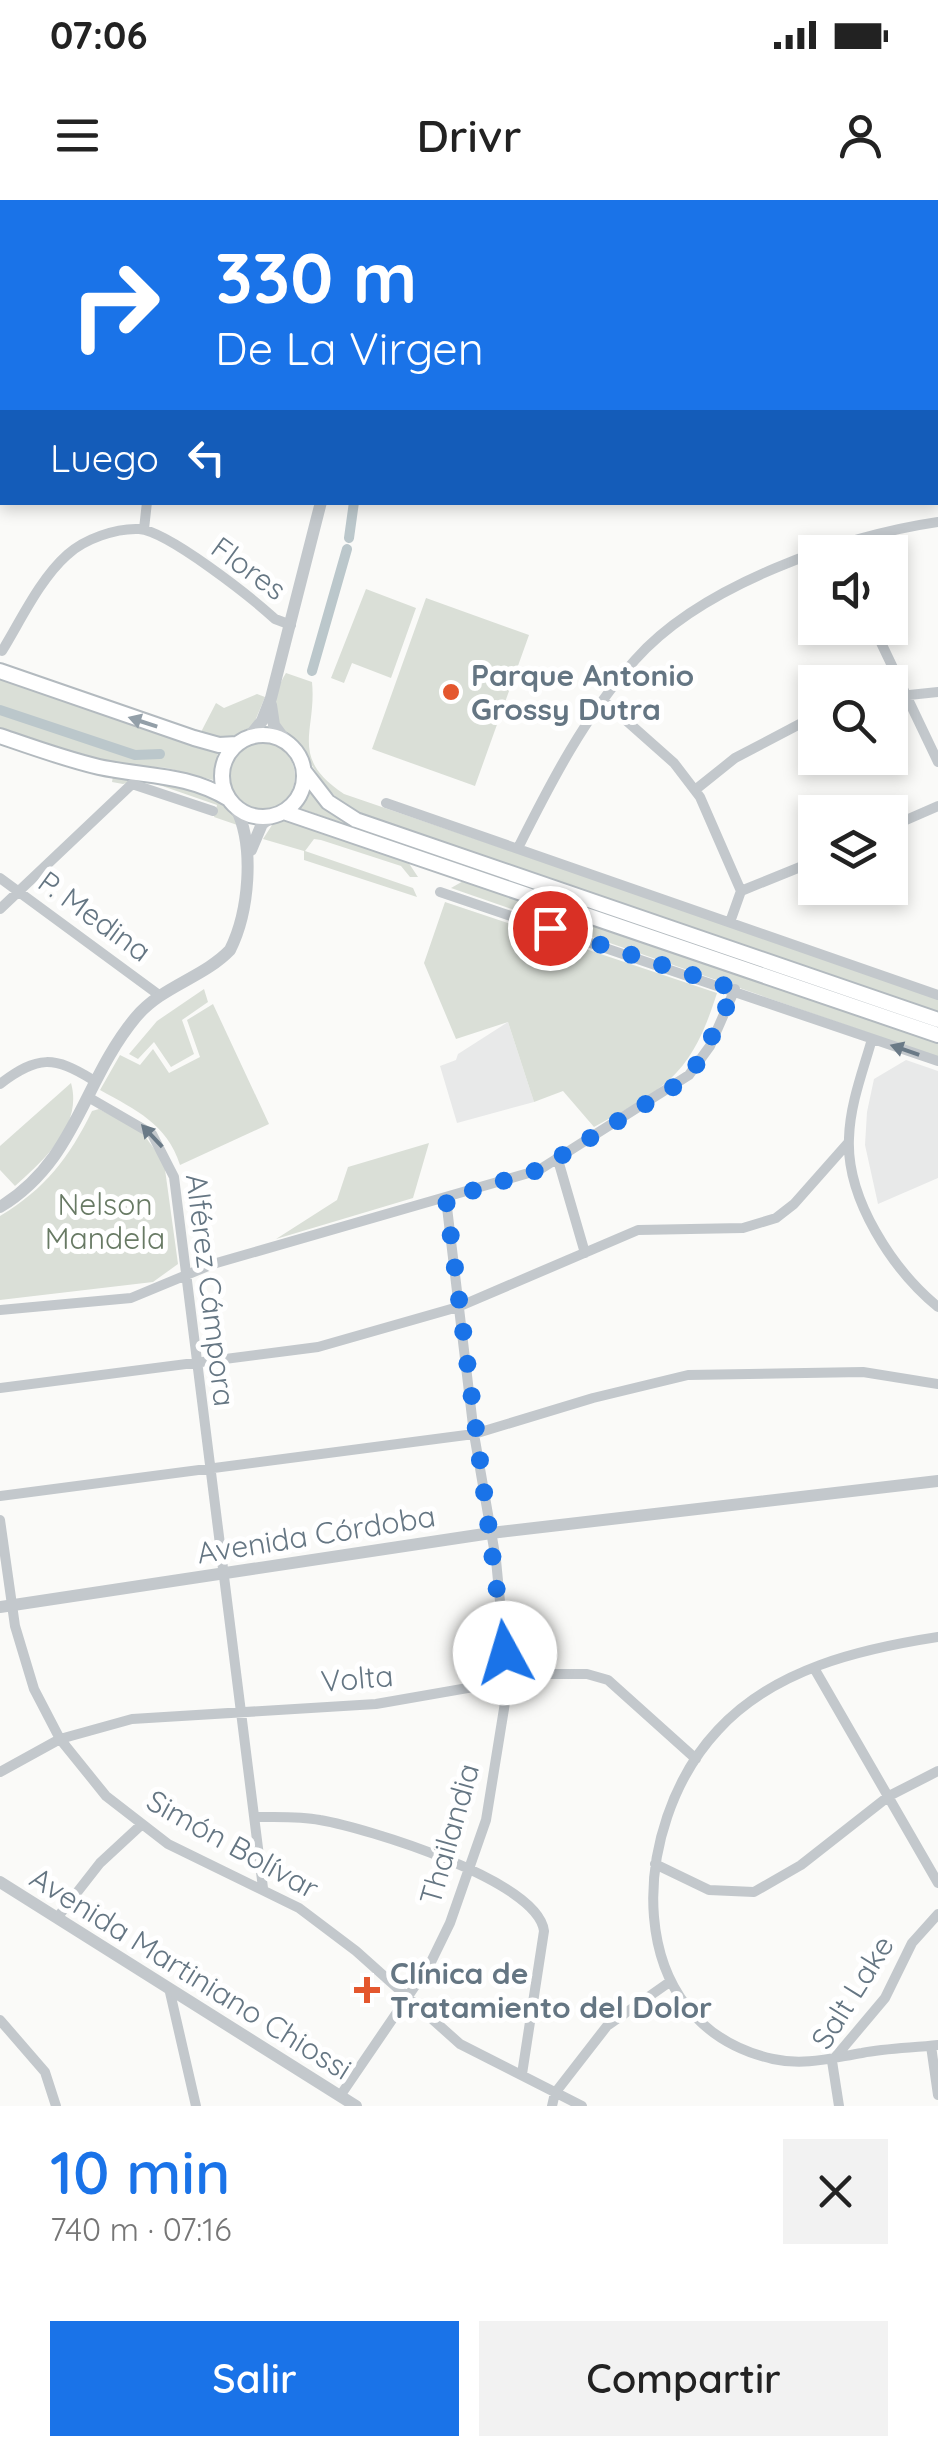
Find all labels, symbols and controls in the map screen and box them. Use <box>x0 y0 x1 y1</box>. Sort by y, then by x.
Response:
text: 07:06 <box>50 11 147 59</box>
text: Drivr <box>417 107 521 163</box>
icon: menu <box>50 108 105 163</box>
icon: person <box>833 108 888 163</box>
text: 330 m <box>215 233 417 321</box>
icon: right <box>50 240 180 370</box>
text: De La Virgen <box>215 320 484 376</box>
icon: left <box>179 430 234 485</box>
text: Luego <box>50 434 159 482</box>
street label: Flores <box>204 528 294 608</box>
map controls <box>798 535 908 905</box>
button: sound <box>798 535 908 645</box>
place label: Parque Antonio Grossy Dutra <box>471 656 694 728</box>
button: search <box>798 665 908 775</box>
marker: Parque Antonio Grossy Dutra <box>440 681 462 703</box>
one-way arrow <box>128 714 158 729</box>
button: layers <box>798 795 908 905</box>
street label: P. Medina <box>31 862 159 970</box>
pin <box>508 886 593 971</box>
icon: arrive <box>523 901 578 956</box>
one-way arrow <box>889 1042 919 1057</box>
one-way arrow <box>141 1124 163 1149</box>
street label: Alférez Cámpora <box>178 1171 244 1409</box>
park label: Nelson Mandela <box>45 1185 165 1257</box>
street label: Avenida Córdoba <box>194 1496 438 1572</box>
position arrow <box>453 1601 557 1705</box>
street label: Volta <box>319 1656 395 1700</box>
street label: Thailandia <box>411 1759 487 1909</box>
street label: Simón Bolívar <box>140 1781 326 1907</box>
street label: Avenida Martiniano Chiossi <box>23 1858 359 2088</box>
street label: Salt Lake <box>802 1928 902 2056</box>
place label: Clínica de Tratamiento del Dolor <box>390 1954 712 2026</box>
marker: Clínica de Tratamiento del Dolor <box>354 1977 380 2003</box>
text: 10 min <box>50 2134 230 2209</box>
button: close <box>783 2139 888 2244</box>
text: 740 m · 07:16 <box>50 2209 231 2249</box>
button: Salir <box>50 2321 459 2436</box>
button: Compartir <box>479 2321 888 2436</box>

